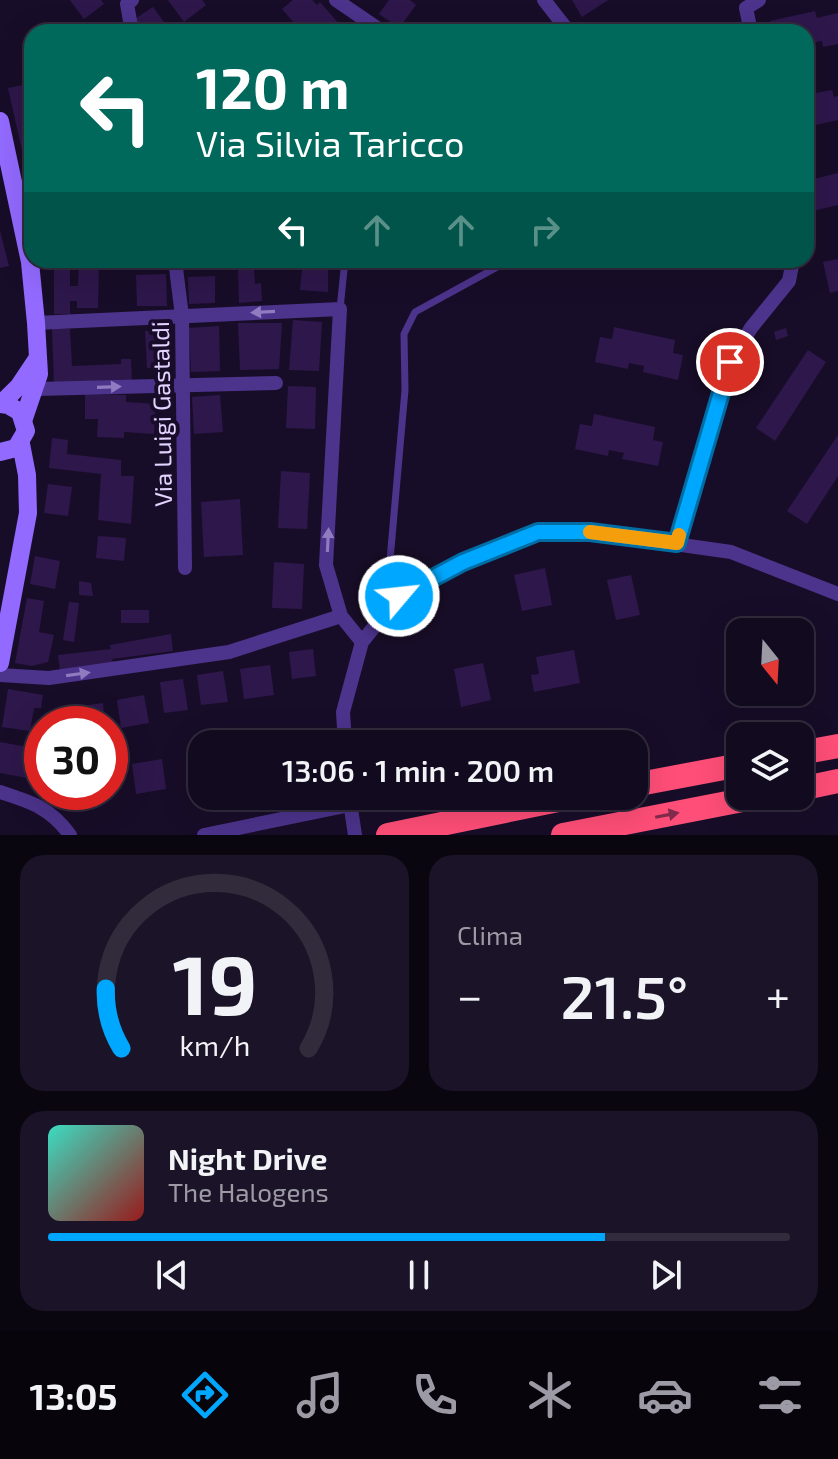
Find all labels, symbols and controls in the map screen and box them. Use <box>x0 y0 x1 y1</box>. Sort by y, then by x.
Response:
text: 120 m <box>196 53 350 120</box>
icon: left <box>64 56 168 160</box>
text: Via Silvia Taricco <box>196 121 464 164</box>
icon: left <box>271 208 315 252</box>
icon: ahead <box>355 208 399 252</box>
icon: ahead <box>439 208 483 252</box>
icon: right <box>523 208 567 252</box>
one-way arrow <box>250 306 275 319</box>
street label: Via Luigi Gastaldi <box>145 321 177 507</box>
pin <box>696 328 764 396</box>
icon: arrive <box>708 340 752 384</box>
one-way arrow <box>97 381 122 394</box>
one-way arrow <box>321 527 334 552</box>
position arrow <box>357 554 441 638</box>
north arrow <box>726 618 814 706</box>
map controls <box>726 618 814 810</box>
one-way arrow <box>65 667 90 680</box>
speed limit sign: 30 <box>24 706 128 810</box>
button: layers <box>726 722 814 810</box>
text: 13:06 · 1 min · 200 m <box>282 752 554 788</box>
one-way arrow <box>655 808 680 820</box>
text: Clima <box>457 919 523 950</box>
text: 19 <box>172 932 257 1032</box>
text: 21.5° <box>560 959 688 1031</box>
text: − <box>457 968 483 1021</box>
text: + <box>766 968 790 1021</box>
text: km/h <box>179 1027 250 1062</box>
text: Night Drive <box>168 1140 327 1176</box>
text: The Halogens <box>168 1176 329 1207</box>
icon: previous <box>150 1253 194 1297</box>
icon: pause <box>397 1253 441 1297</box>
icon: next <box>644 1253 688 1297</box>
icon: directions <box>177 1367 233 1423</box>
icon: music <box>292 1367 348 1423</box>
icon: phone <box>407 1367 463 1423</box>
icon: climate <box>522 1367 578 1423</box>
icon: car <box>637 1367 693 1423</box>
icon: filters <box>752 1367 808 1423</box>
text: 13:05 <box>30 1374 117 1417</box>

